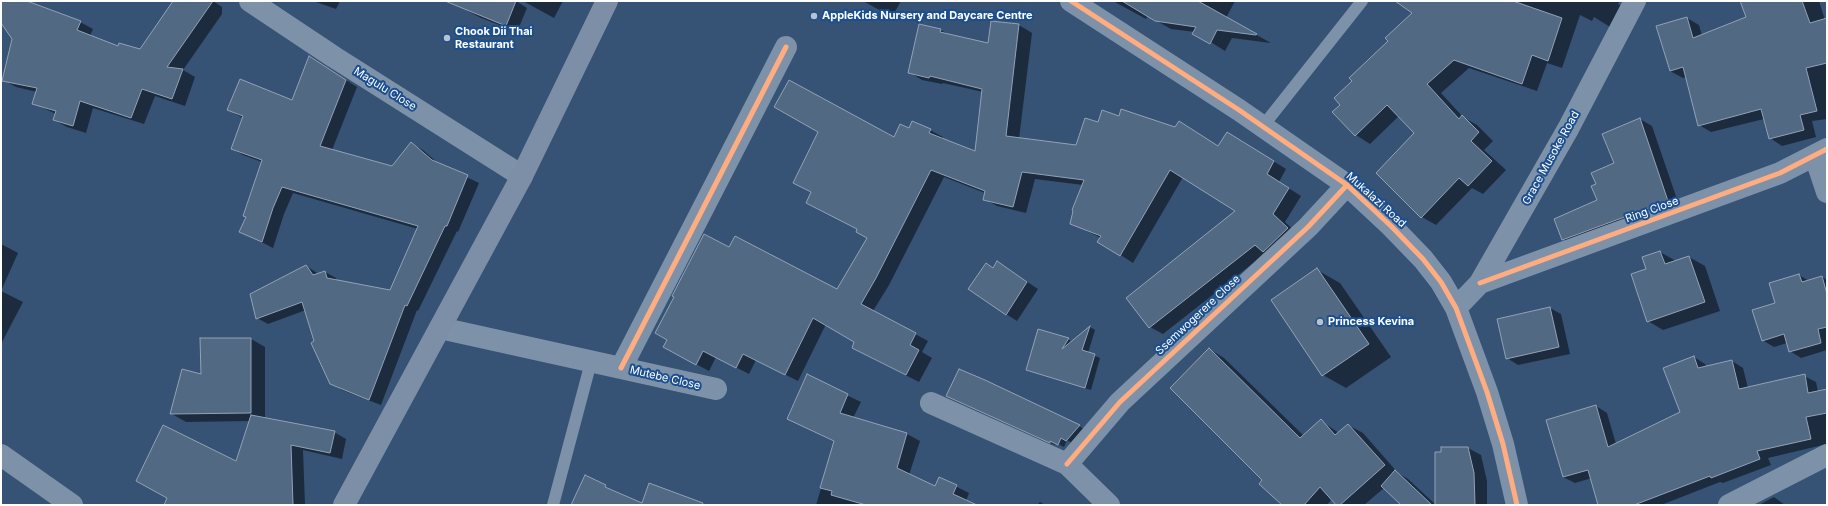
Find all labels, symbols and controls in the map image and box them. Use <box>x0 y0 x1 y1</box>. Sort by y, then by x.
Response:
place label: AppleKids Nursery and Daycare Centre <box>822 9 1033 23</box>
marker: AppleKids Nursery and Daycare Centre <box>809 11 819 21</box>
place label: Chook Dii Thai Restaurant <box>455 25 533 51</box>
marker: Chook Dii Thai Restaurant <box>442 33 452 43</box>
street label: Magulu Close <box>351 65 419 113</box>
street label: Grace Musoke Road <box>1520 109 1582 207</box>
street label: Mukalazi Road <box>1343 170 1409 230</box>
street label: Ring Close <box>1624 194 1680 226</box>
street label: Ssemwogerere Close <box>1153 272 1243 358</box>
place label: Princess Kevina <box>1328 315 1414 329</box>
marker: Princess Kevina <box>1315 317 1325 327</box>
street label: Mutebe Close <box>628 363 702 393</box>

